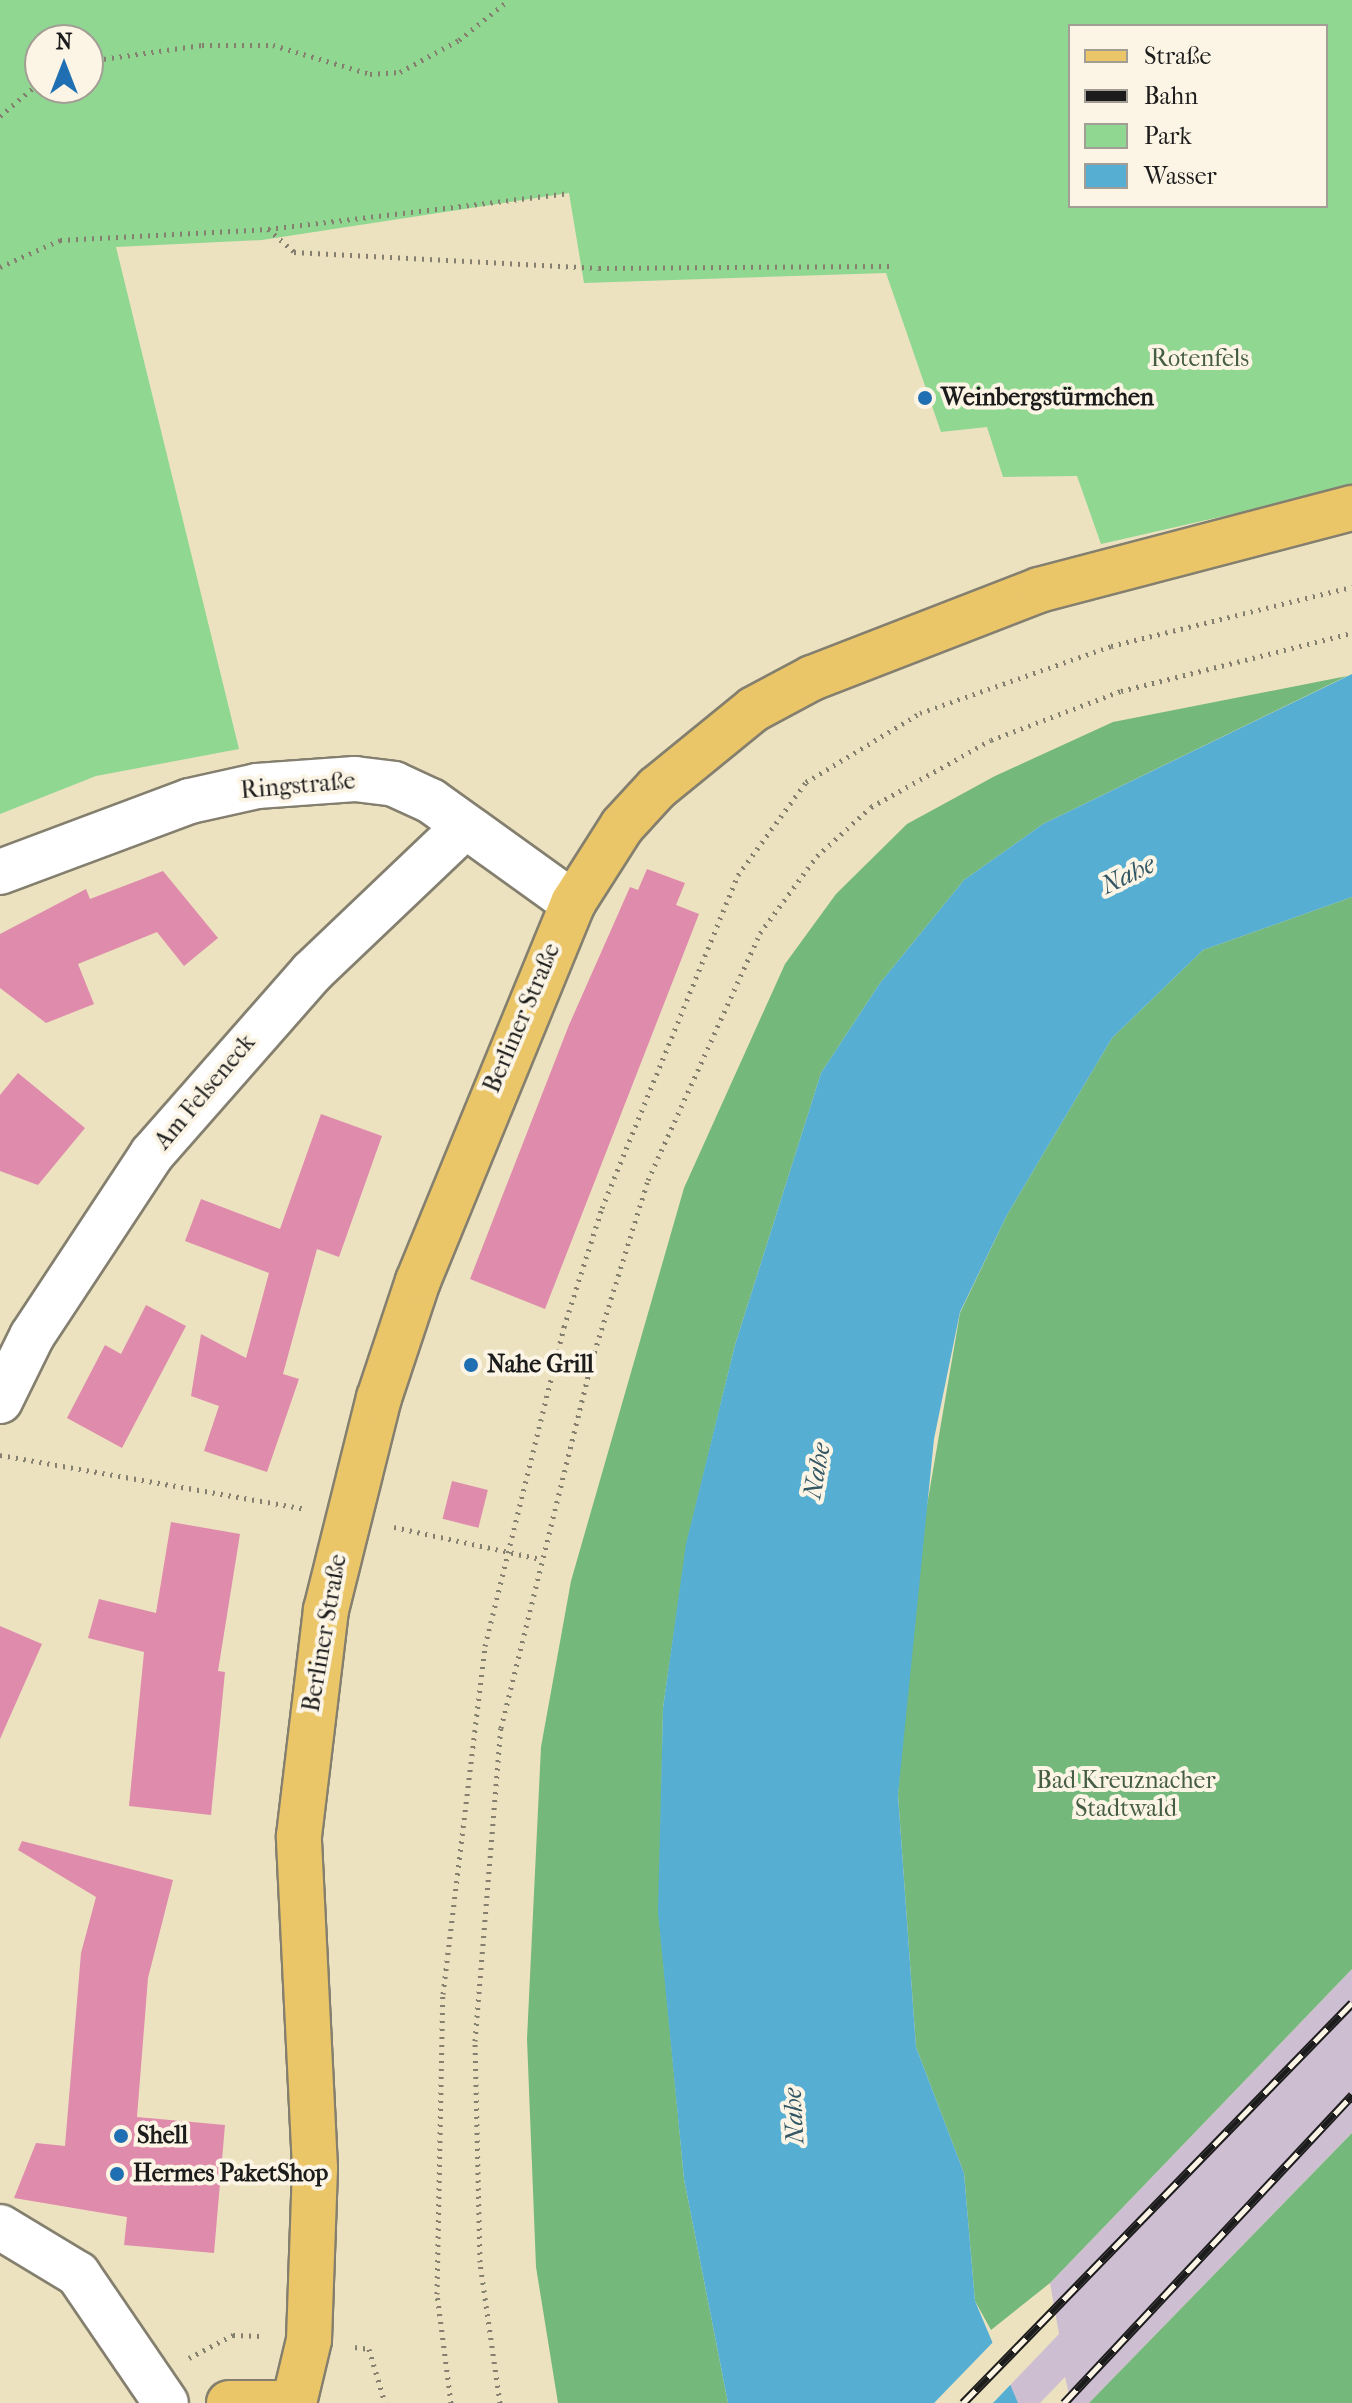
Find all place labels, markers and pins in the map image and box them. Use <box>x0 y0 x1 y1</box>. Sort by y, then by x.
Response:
place label: Weinbergstürmchen <box>941 384 1154 412</box>
marker: Weinbergstürmchen <box>916 389 934 407</box>
place label: Nahe Grill <box>487 1351 594 1379</box>
marker: Nahe Grill <box>462 1356 480 1374</box>
place label: Shell <box>137 2122 188 2150</box>
marker: Shell <box>112 2127 130 2145</box>
place label: Hermes PaketShop <box>133 2160 328 2188</box>
marker: Hermes PaketShop <box>108 2165 126 2183</box>

